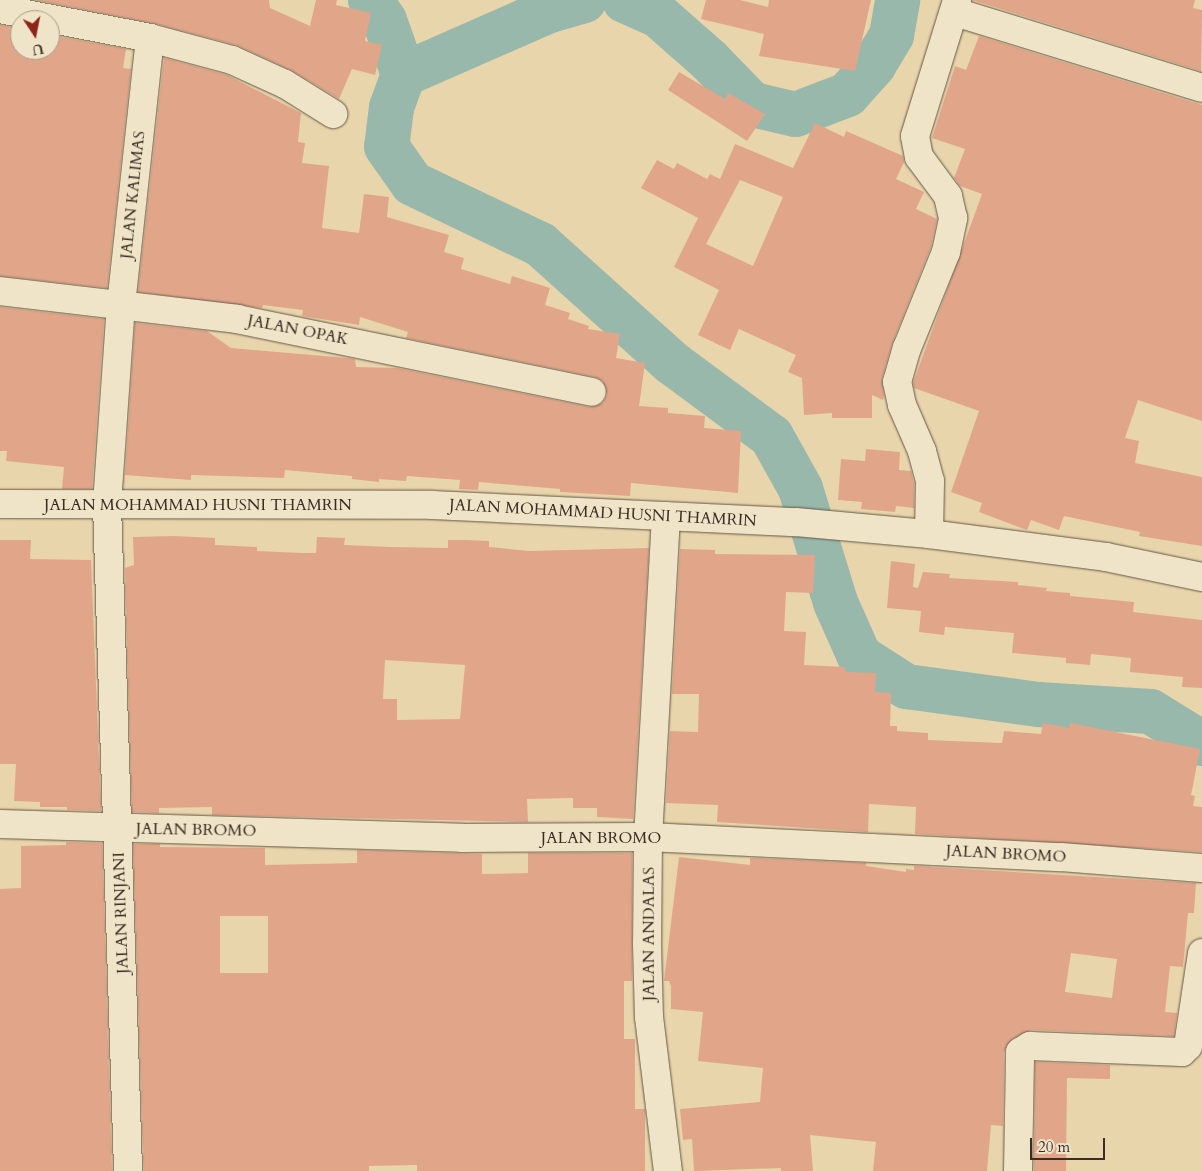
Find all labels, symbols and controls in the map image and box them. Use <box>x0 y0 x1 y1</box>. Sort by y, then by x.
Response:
north arrow <box>10 10 60 60</box>
text: U <box>30 39 45 60</box>
street label: JALAN KALIMAS <box>117 130 149 260</box>
street label: JALAN OPAK <box>246 311 350 349</box>
street label: JALAN MOHAMMAD HUSNI THAMRIN <box>44 495 352 515</box>
street label: JALAN MOHAMMAD HUSNI THAMRIN <box>449 495 757 531</box>
street label: JALAN BROMO <box>136 819 256 841</box>
street label: JALAN BROMO <box>541 828 661 848</box>
street label: JALAN BROMO <box>945 841 1067 867</box>
street label: JALAN RINJANI <box>109 852 133 974</box>
street label: JALAN ANDALAS <box>639 867 659 1001</box>
scale bar <box>1032 1128 1107 1160</box>
text: 20 m <box>1038 1137 1070 1157</box>

